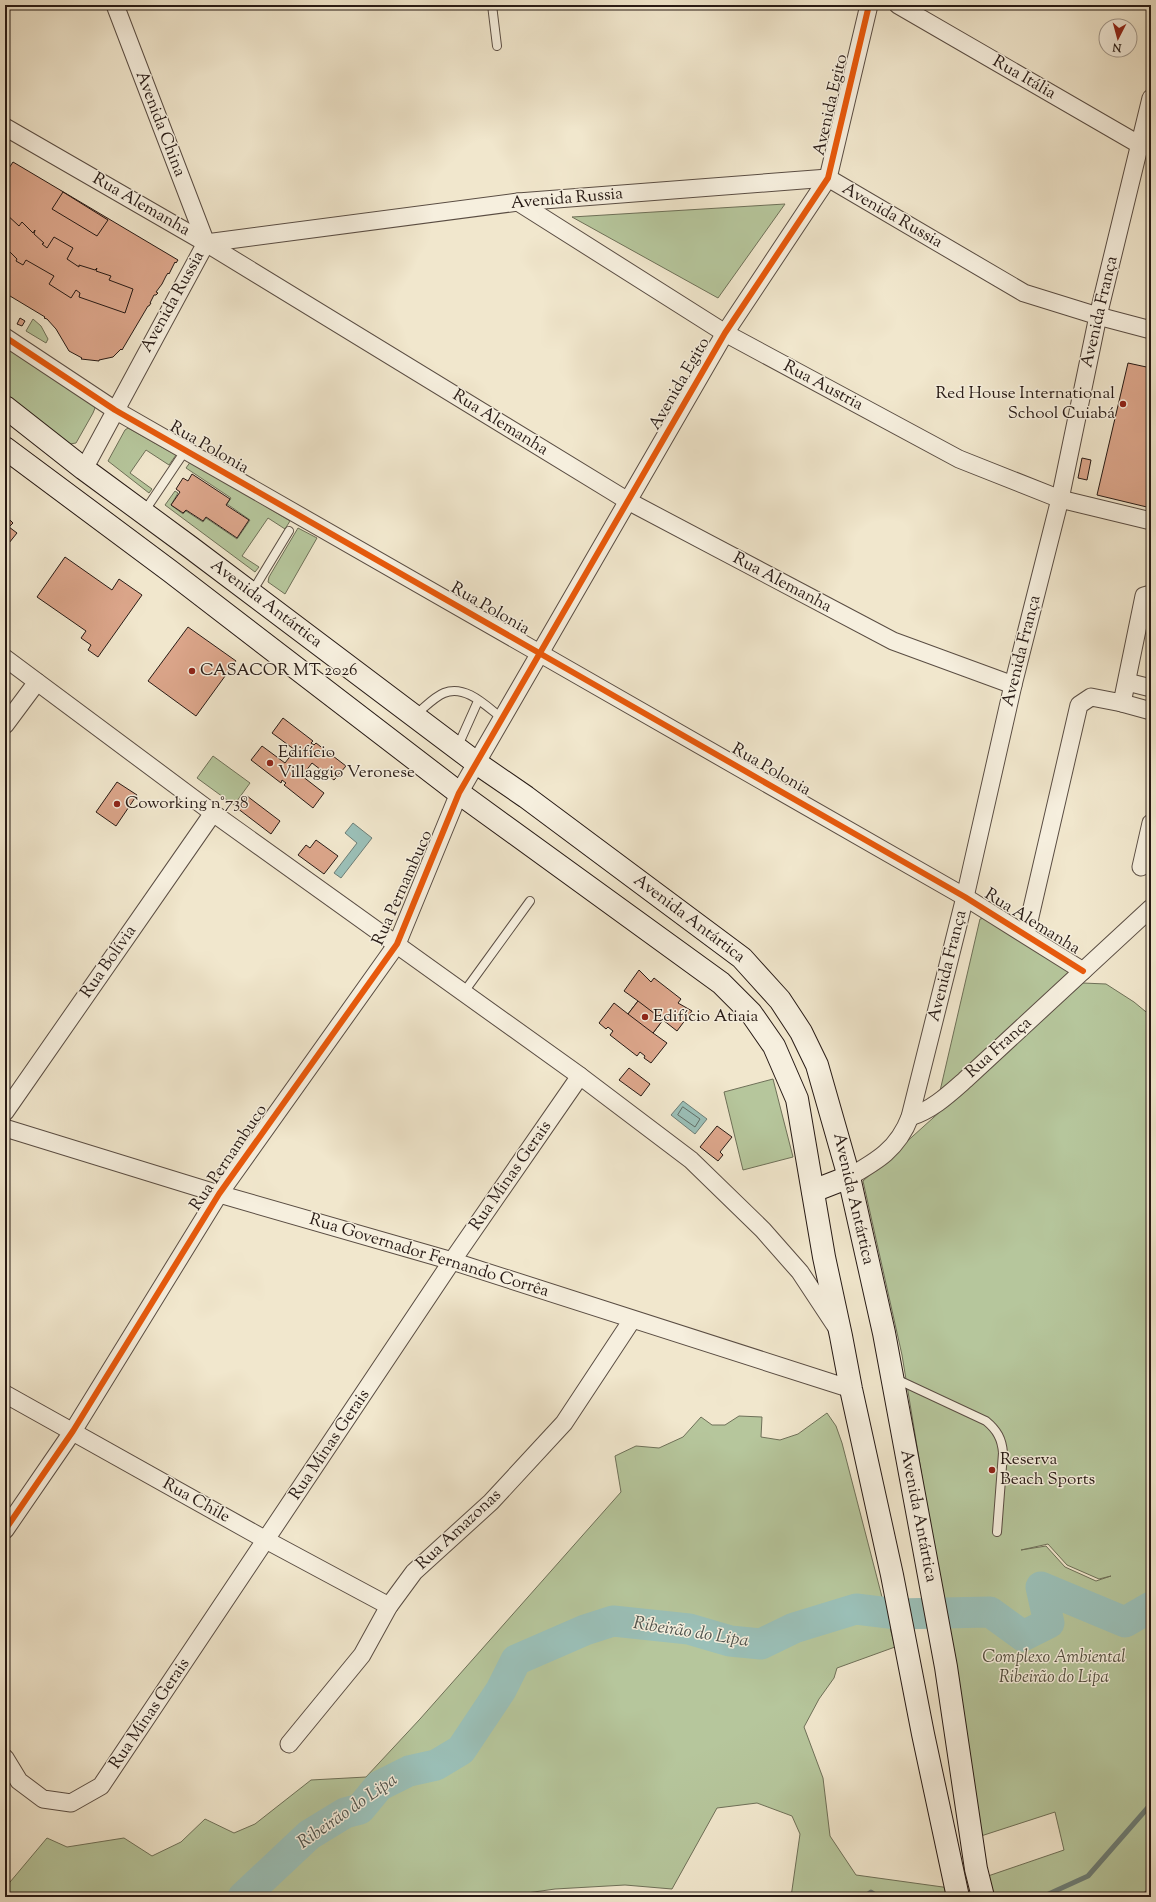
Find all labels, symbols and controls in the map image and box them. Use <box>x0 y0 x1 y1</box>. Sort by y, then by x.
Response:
north arrow <box>1098 18 1138 58</box>
text: N <box>1112 39 1123 55</box>
street label: Rua Itália <box>988 50 1060 106</box>
street label: Avenida Egito <box>808 52 854 158</box>
street label: Avenida China <box>129 68 191 180</box>
street label: Rua Alemanha <box>88 167 194 243</box>
street label: Avenida Russia <box>837 177 947 255</box>
street label: Avenida Russia <box>510 182 624 216</box>
street label: Avenida Russia <box>135 247 211 357</box>
street label: Avenida França <box>1076 254 1125 370</box>
street label: Avenida Egito <box>644 333 716 435</box>
street label: Rua Austria <box>779 355 867 417</box>
place label: Red House International School Cuiabá <box>936 382 1115 426</box>
street label: Rua Alemanha <box>447 384 553 462</box>
marker: Red House International School Cuiabá <box>1118 399 1128 409</box>
street label: Rua Polonia <box>165 416 253 480</box>
street label: Rua Alemanha <box>728 547 836 619</box>
street label: Avenida Antártica <box>205 554 327 654</box>
street label: Rua Polonia <box>446 577 534 641</box>
street label: Avenida França <box>997 593 1047 709</box>
place label: CASACOR MT 2026 <box>200 659 358 683</box>
marker: CASACOR MT 2026 <box>187 666 197 676</box>
street label: Rua Polonia <box>727 738 815 802</box>
place label: Edifício Villaggio Veronese <box>278 741 415 785</box>
marker: Edifício Villaggio Veronese <box>265 758 275 768</box>
place label: Coworking n°738 <box>125 792 249 816</box>
marker: Coworking n°738 <box>112 799 122 809</box>
street label: Rua Pernambuco <box>367 826 439 950</box>
street label: Avenida Antártica <box>628 869 750 969</box>
street label: Rua Alemanha <box>979 883 1085 961</box>
street label: Avenida França <box>923 908 973 1024</box>
street label: Rua Bolívia <box>75 921 143 1003</box>
place label: Edifício Atiaia <box>653 1005 759 1029</box>
marker: Edifício Atiaia <box>640 1012 650 1022</box>
street label: Rua França <box>961 1012 1038 1084</box>
street label: Rua Pernambuco <box>184 1100 274 1216</box>
street label: Rua Minas Gerais <box>464 1116 558 1236</box>
street label: Avenida Antártica <box>826 1131 880 1267</box>
street label: Rua Governador Fernando Corrêa <box>306 1208 552 1304</box>
street label: Rua Minas Gerais <box>284 1384 376 1505</box>
street label: Avenida Antártica <box>893 1448 943 1585</box>
place label: Reserva Beach Sports <box>1000 1448 1095 1492</box>
marker: Reserva Beach Sports <box>987 1465 997 1475</box>
street label: Rua Chile <box>158 1473 234 1529</box>
street label: Rua Amazonas <box>411 1484 507 1576</box>
water label: Ribeirão do Lipa <box>631 1611 751 1655</box>
park label: Complexo Ambiental Ribeirão do Lipa <box>982 1646 1126 1690</box>
street label: Rua Minas Gerais <box>104 1653 196 1774</box>
water label: Ribeirão do Lipa <box>293 1768 403 1856</box>

